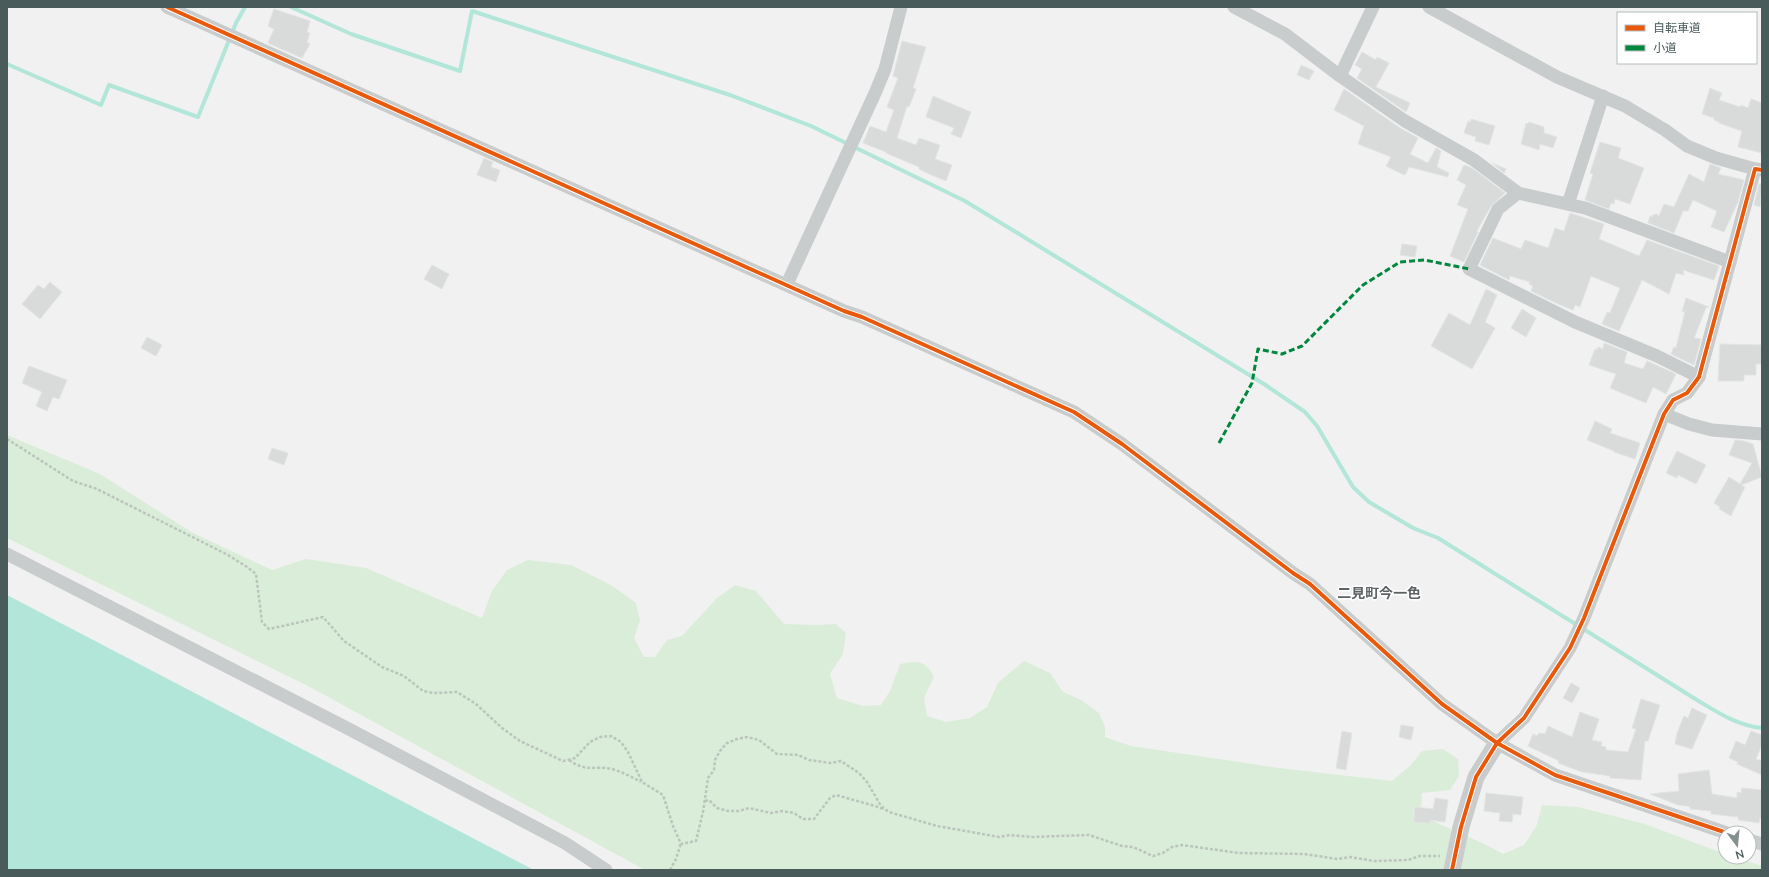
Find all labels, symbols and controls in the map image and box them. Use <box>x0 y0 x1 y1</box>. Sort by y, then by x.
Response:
legend <box>1617 12 1757 64</box>
text: 自転車道 <box>1653 20 1701 35</box>
text: 小道 <box>1653 40 1677 55</box>
district label: 二見町今一色 <box>1337 584 1421 601</box>
north arrow <box>1717 825 1757 865</box>
text: N <box>1734 848 1746 863</box>

